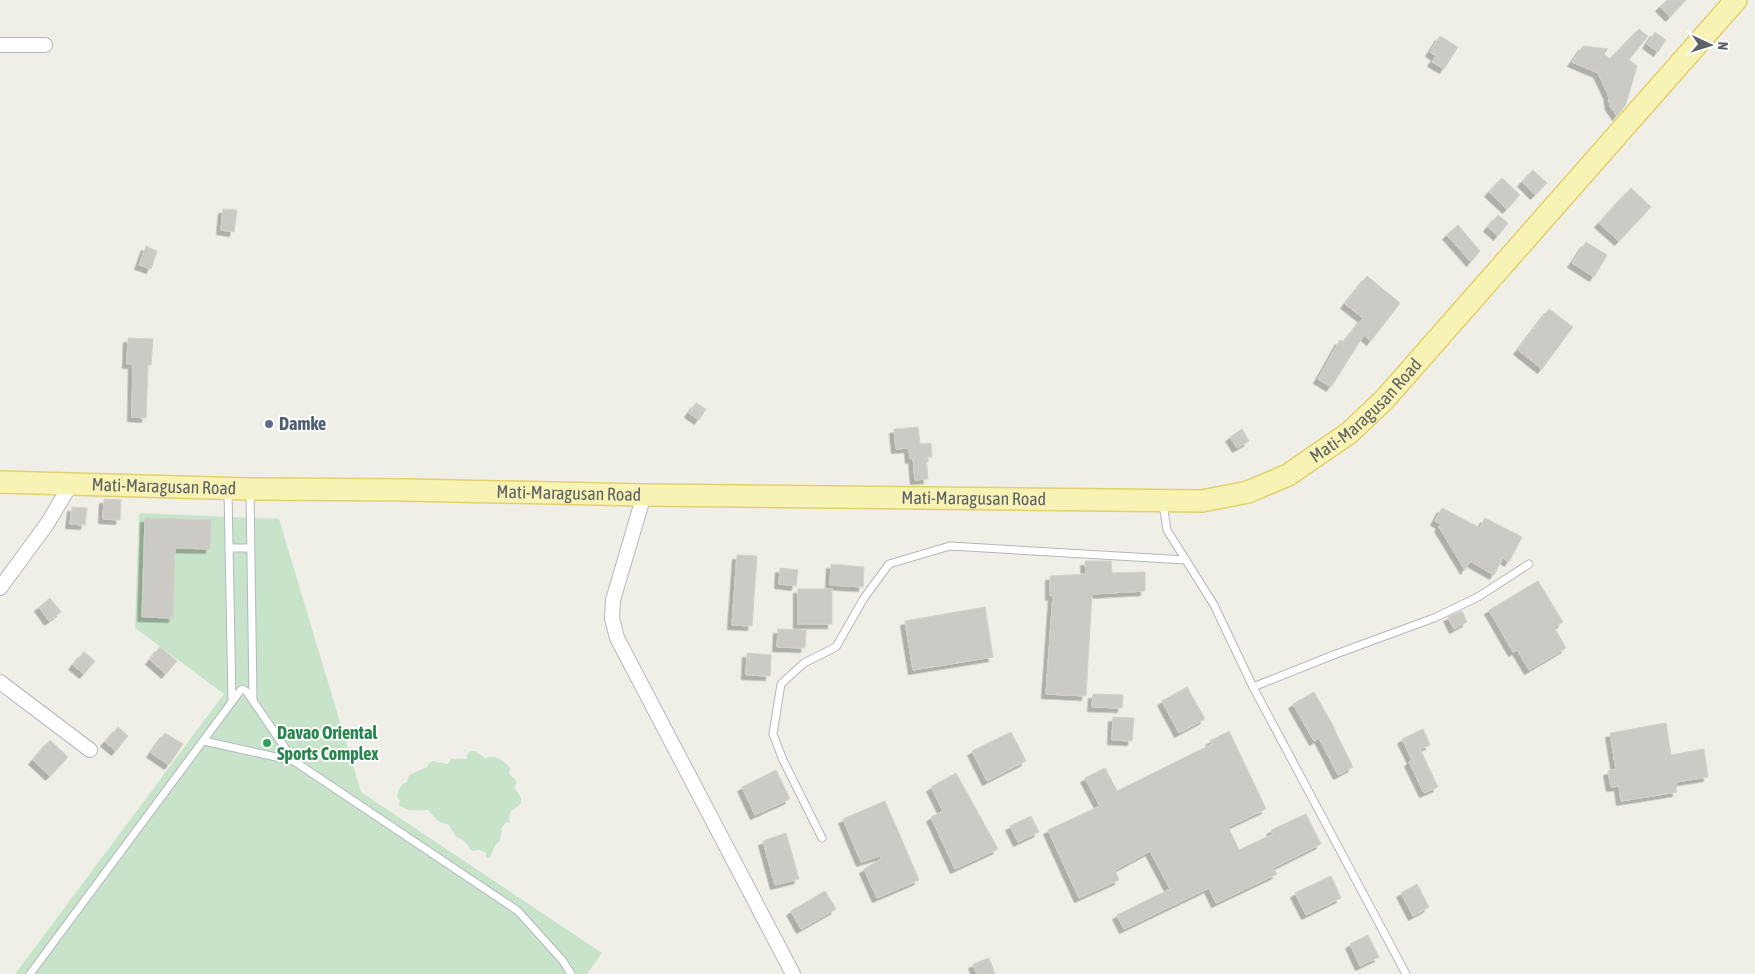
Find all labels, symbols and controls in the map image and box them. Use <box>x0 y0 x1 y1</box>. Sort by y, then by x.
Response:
north arrow <box>1685 20 1735 70</box>
text: N <box>1715 41 1731 51</box>
street label: Mati-Maragusan Road <box>1306 354 1426 467</box>
place label: Damke <box>279 413 326 434</box>
marker: Damke <box>263 418 275 430</box>
street label: Mati-Maragusan Road <box>91 474 237 499</box>
street label: Mati-Maragusan Road <box>496 481 641 505</box>
street label: Mati-Maragusan Road <box>901 487 1046 509</box>
place label: Davao Oriental Sports Complex <box>277 722 379 764</box>
marker: Davao Oriental Sports Complex <box>261 737 273 749</box>

